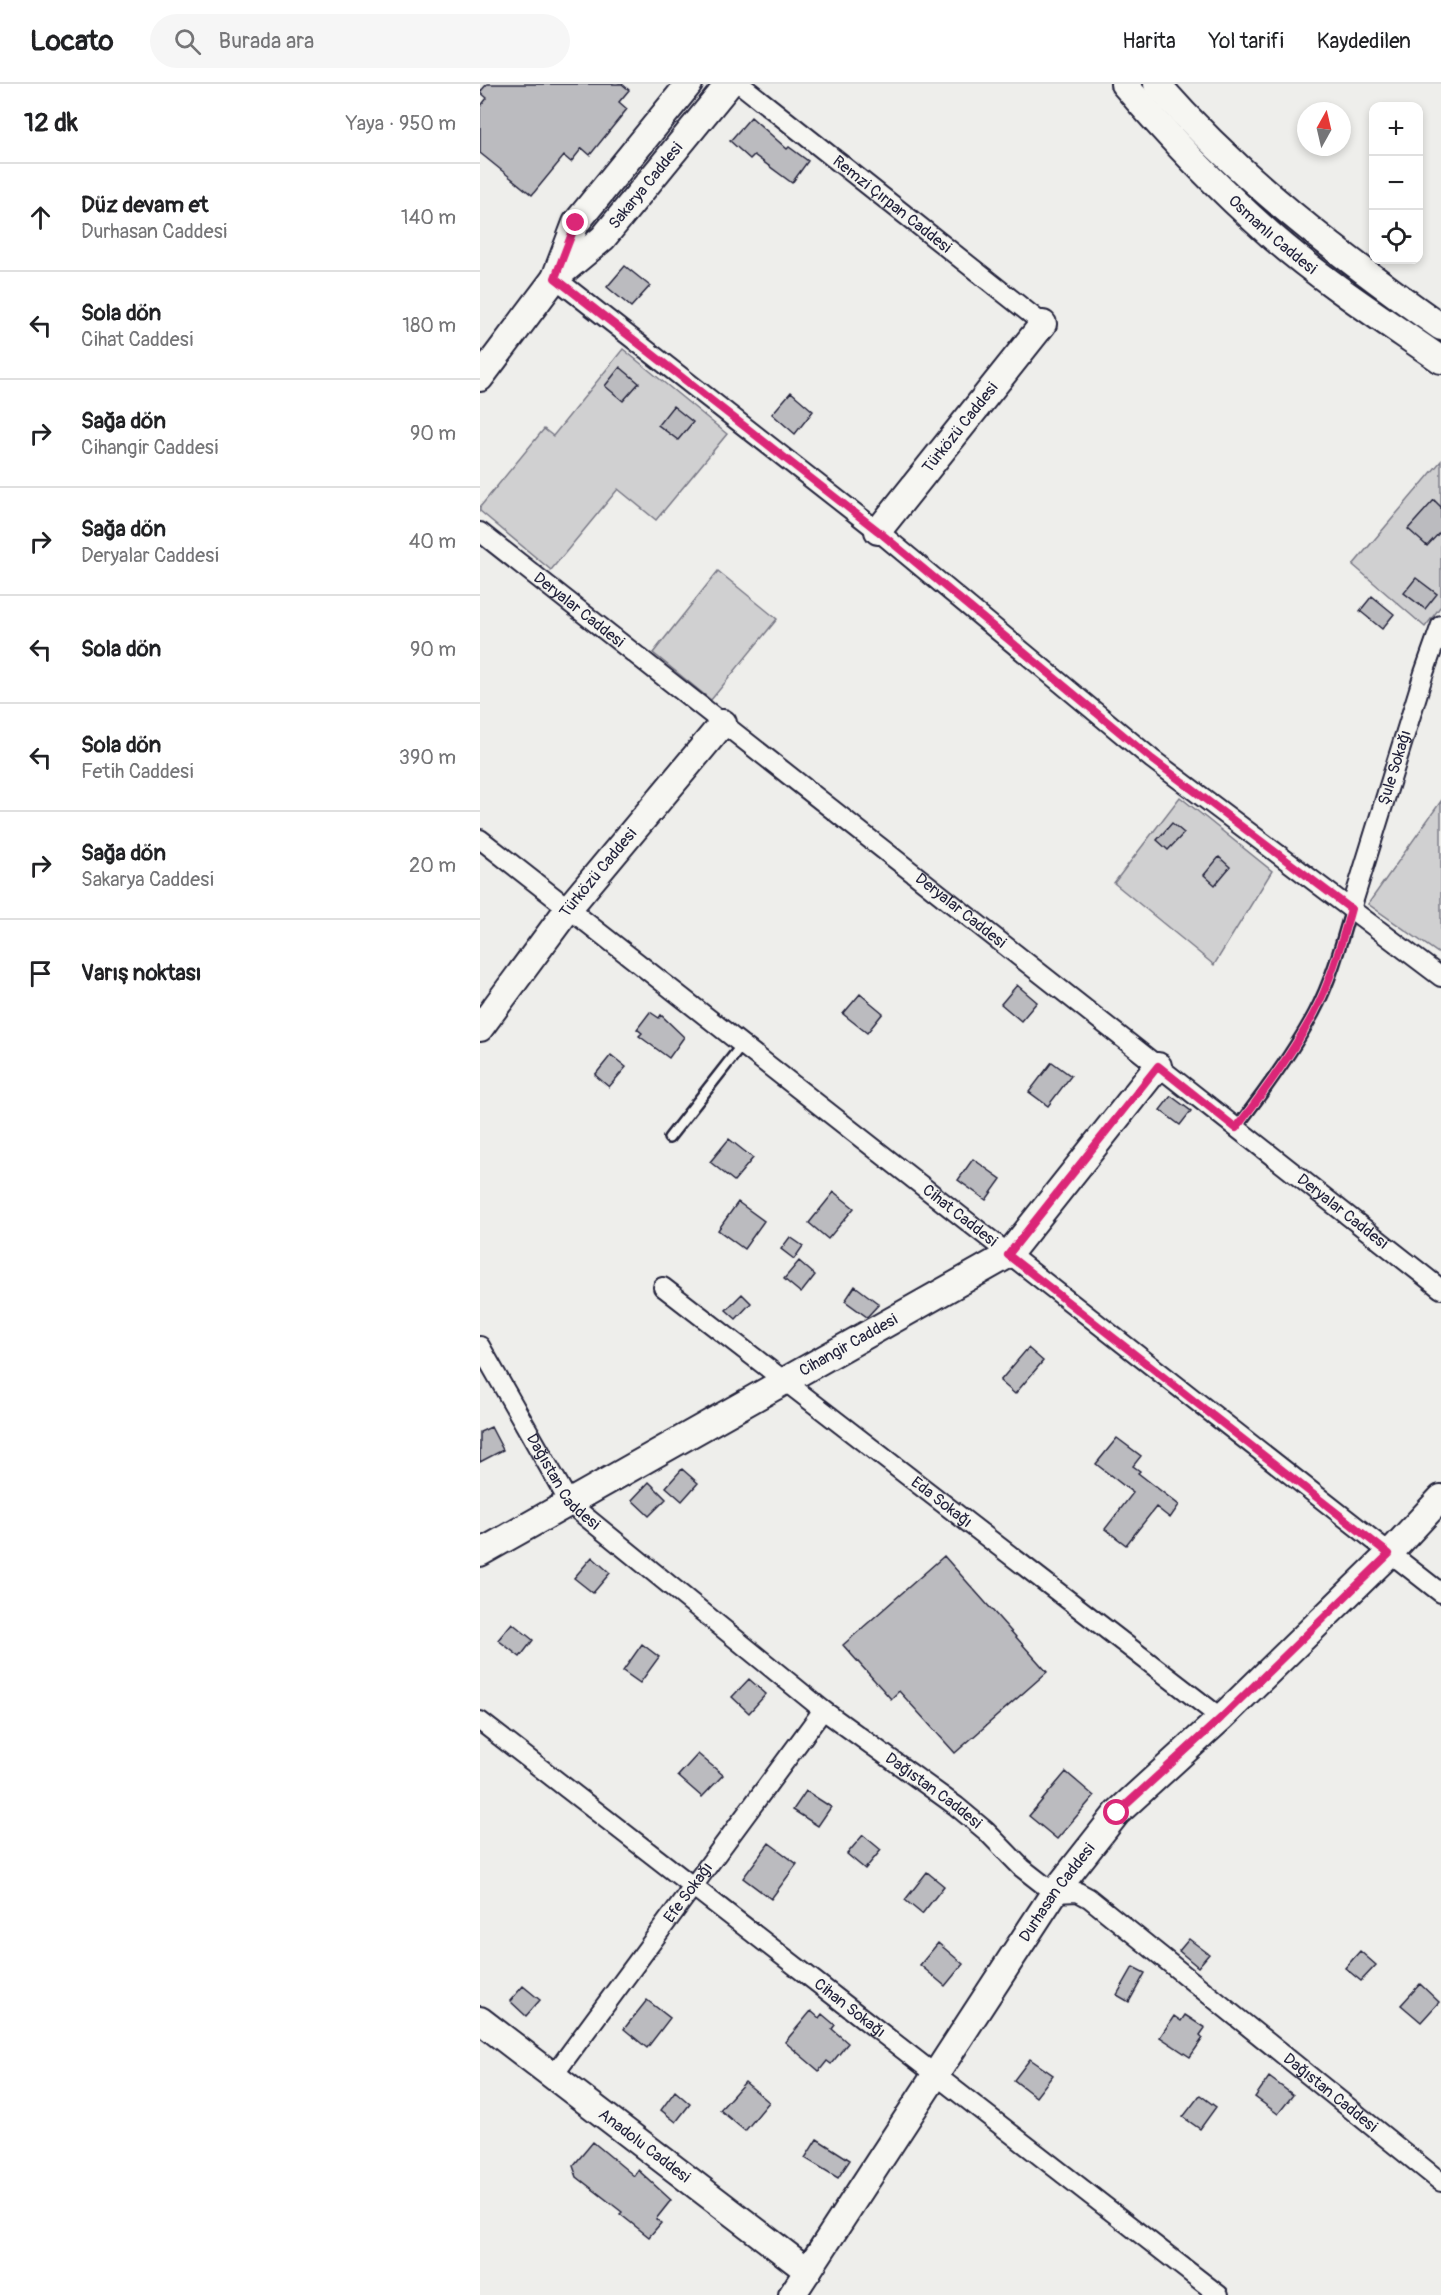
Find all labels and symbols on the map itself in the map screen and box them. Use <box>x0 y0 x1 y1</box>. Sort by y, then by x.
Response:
north arrow <box>1297 102 1351 156</box>
street label: Sakarya Caddesi <box>604 138 687 233</box>
street label: Remzi Çırpan Caddesi <box>829 151 956 258</box>
street label: Osmanlı Caddesi <box>1224 191 1321 279</box>
route end <box>562 209 588 235</box>
street label: Türközü Caddesi <box>918 378 1003 477</box>
street label: Deryalar Caddesi <box>529 568 629 652</box>
street label: Şule Sokağı <box>1374 728 1416 808</box>
street label: Türközü Caddesi <box>555 824 641 922</box>
street label: Deryalar Caddesi <box>911 869 1011 953</box>
street label: Deryalar Caddesi <box>1293 1169 1392 1254</box>
street label: Cihat Caddesi <box>918 1180 1002 1251</box>
street label: Cihangir Caddesi <box>796 1309 901 1381</box>
street label: Dağıstan Caddesi <box>522 1430 604 1535</box>
street label: Eda Sokağı <box>907 1472 976 1532</box>
street label: Dağıstan Caddesi <box>881 1748 986 1833</box>
route start <box>1103 1799 1129 1825</box>
street label: Durhasan Caddesi <box>1015 1839 1100 1946</box>
street label: Efe Sokağı <box>660 1858 717 1927</box>
street label: Cihan Sokağı <box>810 1974 889 2042</box>
street label: Dağıstan Caddesi <box>1279 2049 1382 2137</box>
street label: Anadolu Caddesi <box>595 2104 695 2187</box>

